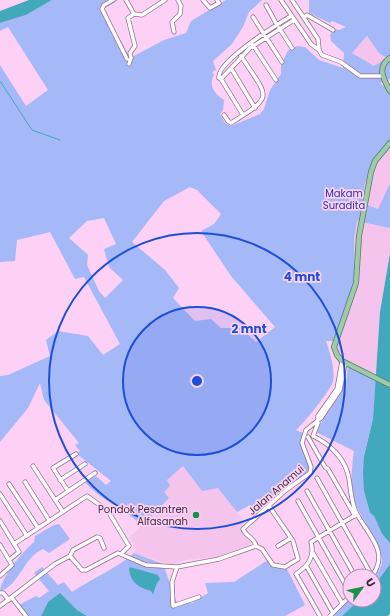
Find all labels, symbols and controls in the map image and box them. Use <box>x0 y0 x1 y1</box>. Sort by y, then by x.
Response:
park label: Makam Suradita <box>323 186 365 213</box>
text: 4 mnt <box>284 268 320 285</box>
text: 2 mnt <box>231 320 267 337</box>
centre of rings <box>190 374 204 388</box>
street label: Jalan Anamui <box>245 462 307 518</box>
place label: Pondok Pesantren Alfasanah <box>98 502 188 529</box>
marker: Pondok Pesantren Alfasanah <box>191 510 201 520</box>
north arrow <box>342 568 382 608</box>
text: U <box>362 575 379 590</box>

